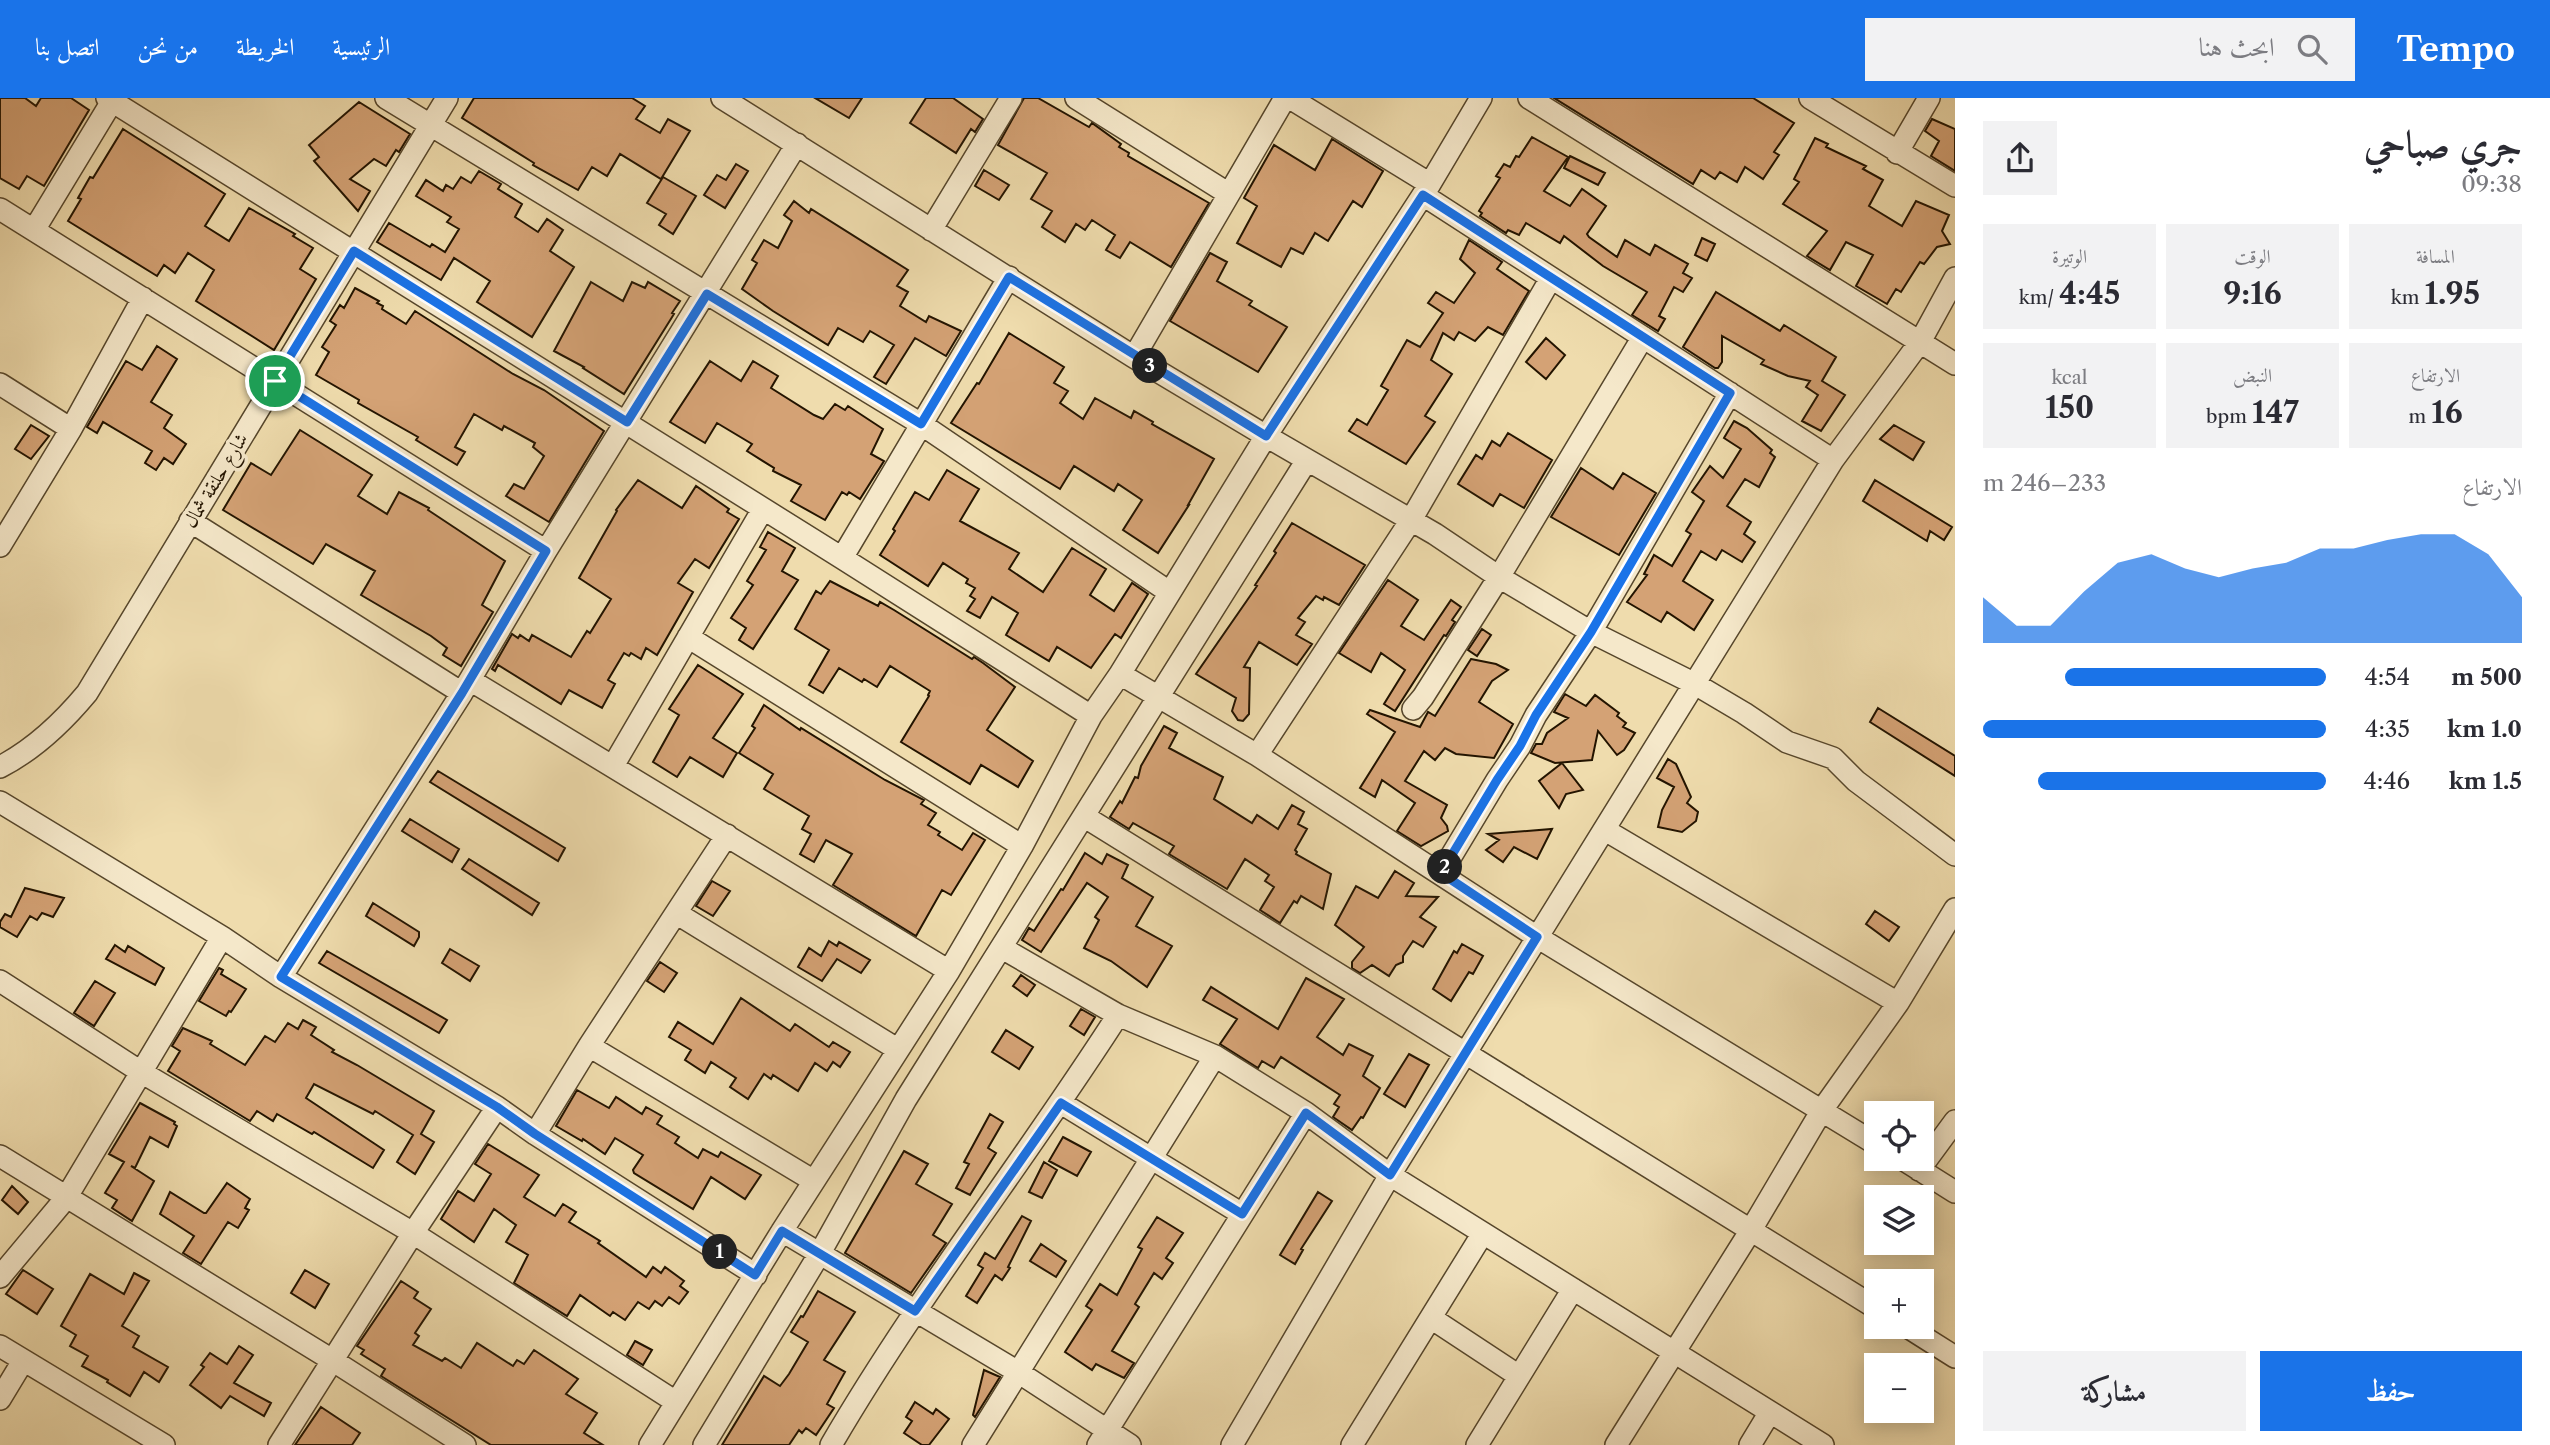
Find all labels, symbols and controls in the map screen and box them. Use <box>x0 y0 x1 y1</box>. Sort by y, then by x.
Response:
search box <box>1865 18 2355 81</box>
text: Tempo <box>2397 29 2515 70</box>
icon: search <box>2293 30 2331 68</box>
text: ابحث هنا <box>2198 31 2275 63</box>
text: اتصل بنا <box>35 32 99 61</box>
text: من نحن <box>137 32 198 61</box>
text: الخريطة <box>236 32 294 61</box>
text: الرئيسية <box>332 32 390 61</box>
text: جري صباحي <box>2364 120 2522 167</box>
button: share <box>1983 121 2057 195</box>
text: 09:38 <box>2461 170 2522 198</box>
text: الوتيرة <box>2052 245 2087 268</box>
text: الوقت <box>2234 245 2271 268</box>
text: المسافة <box>2416 245 2455 268</box>
text: 4:45 <box>2059 275 2120 312</box>
text: 9:16 <box>2223 275 2282 312</box>
text: 1.95 <box>2425 275 2480 312</box>
text: /km <box>2019 286 2059 309</box>
text: km <box>2391 286 2425 309</box>
pin: 3 <box>1132 348 1168 384</box>
pin <box>245 351 305 411</box>
text: 3 <box>1144 354 1155 377</box>
icon: arrive <box>256 362 294 400</box>
text: النبض <box>2233 364 2272 387</box>
text: الارتفاع <box>2411 364 2460 387</box>
text: kcal <box>2052 366 2087 389</box>
text: 150 <box>2045 389 2094 426</box>
text: 147 <box>2252 394 2299 431</box>
text: 16 <box>2431 394 2463 431</box>
text: bpm <box>2206 405 2252 428</box>
text: m <box>2408 405 2431 428</box>
street label: شارع حلنقة شمال <box>178 429 256 534</box>
text: 233–246 m <box>1983 469 2106 497</box>
text: الارتفاع <box>2462 473 2522 501</box>
text: 4:54 <box>2364 663 2410 691</box>
text: 500 m <box>2451 663 2522 691</box>
text: 4:35 <box>2365 715 2410 743</box>
text: 1.0 km <box>2447 715 2522 743</box>
text: 4:46 <box>2363 767 2410 795</box>
text: 1.5 km <box>2449 767 2522 795</box>
pin: 2 <box>1428 850 1462 884</box>
text: 2 <box>1439 855 1450 878</box>
map controls <box>1864 1101 1934 1423</box>
button: locate <box>1864 1101 1934 1171</box>
button: layers <box>1864 1185 1934 1255</box>
pin: 1 <box>702 1234 738 1270</box>
text: 1 <box>715 1240 724 1263</box>
button: + <box>1864 1269 1934 1339</box>
button: مشاركة <box>1983 1351 2246 1431</box>
button: حفظ <box>2260 1351 2522 1431</box>
button: − <box>1864 1353 1934 1423</box>

